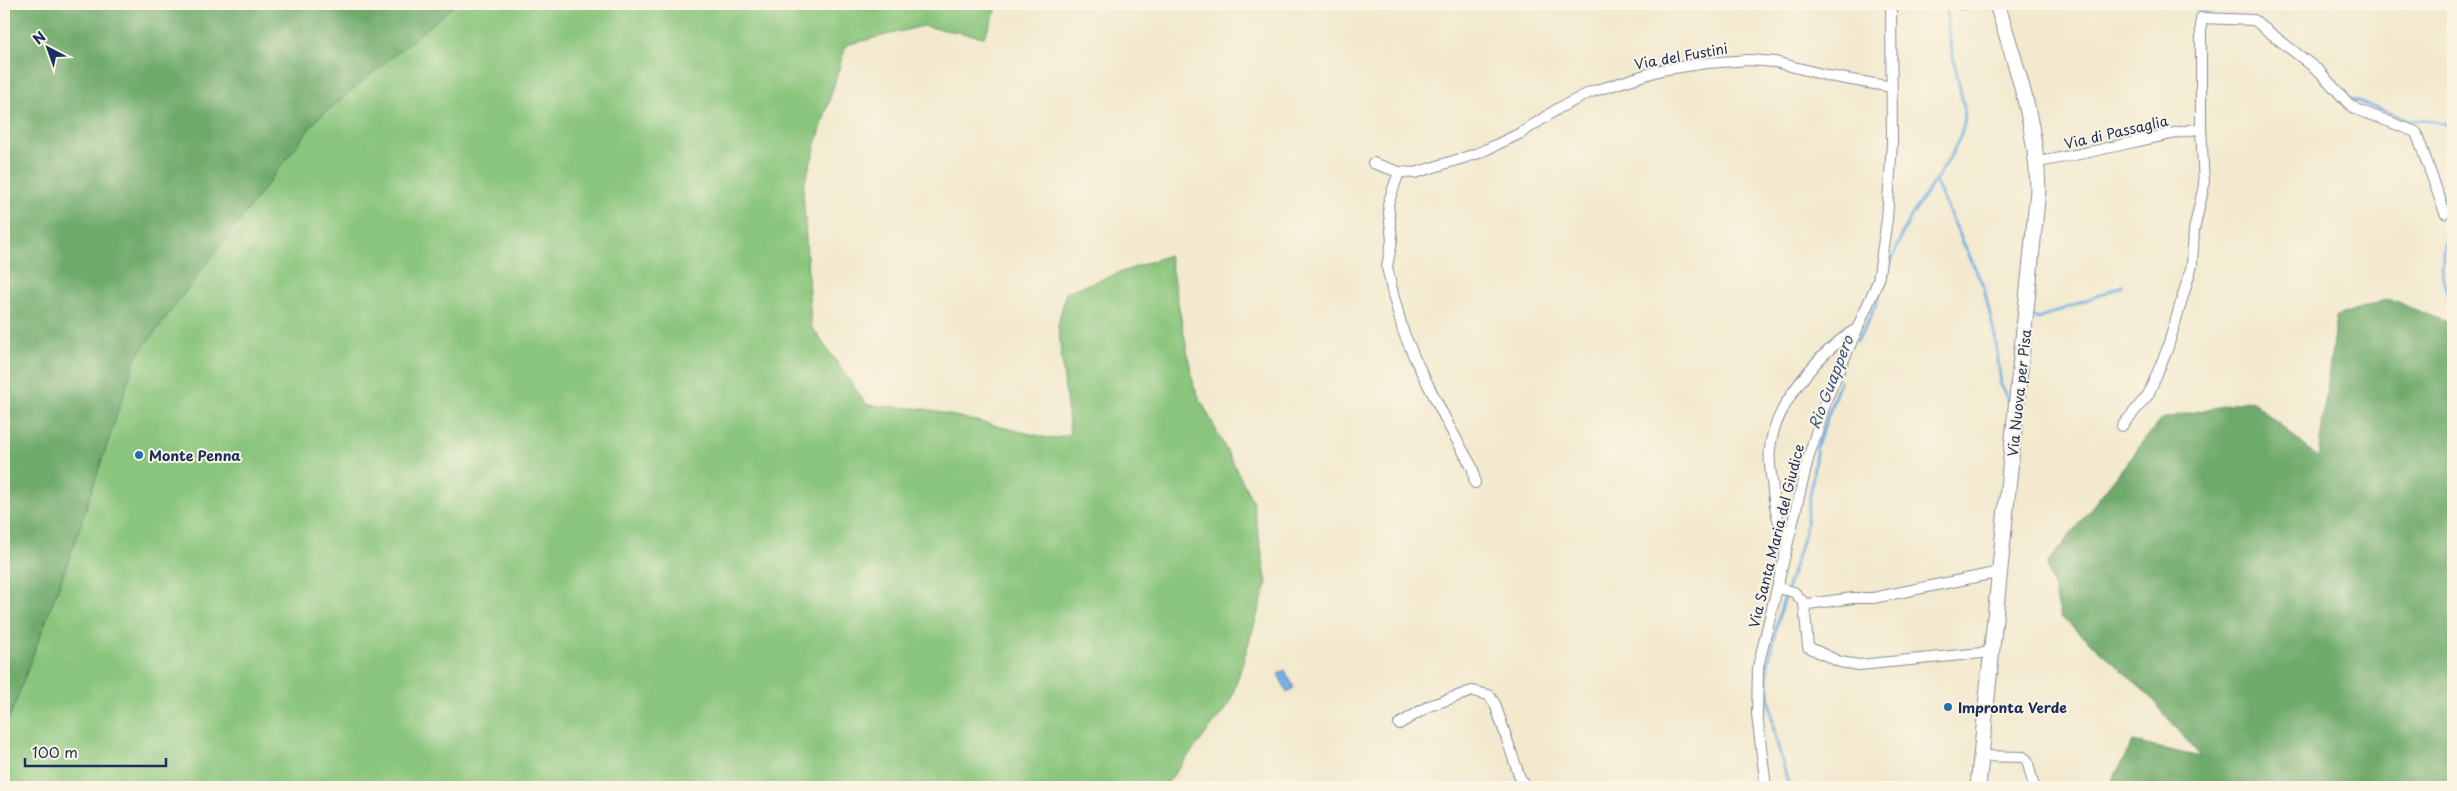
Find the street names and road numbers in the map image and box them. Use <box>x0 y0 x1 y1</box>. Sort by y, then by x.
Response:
street label: Via del Fustini <box>1633 37 1729 75</box>
street label: Via di Passaglia <box>2062 110 2171 154</box>
street label: Via Nuova per Pisa <box>2002 328 2036 458</box>
street label: Via Santa Maria del Giudice <box>1743 442 1809 630</box>

